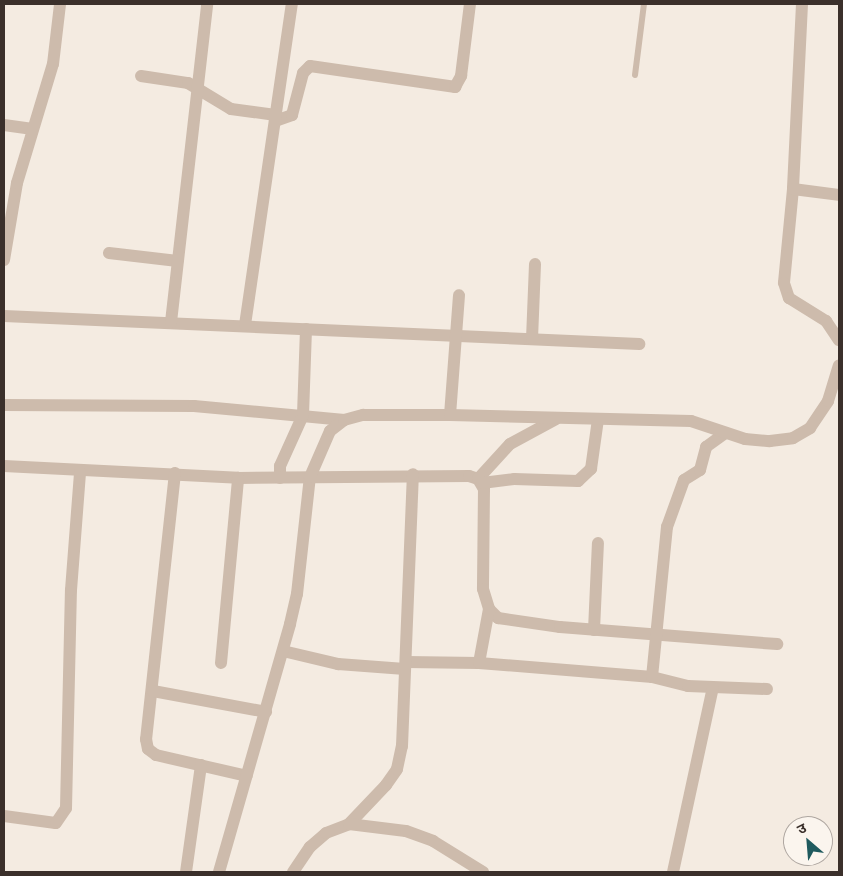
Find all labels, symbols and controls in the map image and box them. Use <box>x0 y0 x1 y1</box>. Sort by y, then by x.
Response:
north arrow <box>783 816 833 866</box>
text: उ <box>794 820 809 838</box>

